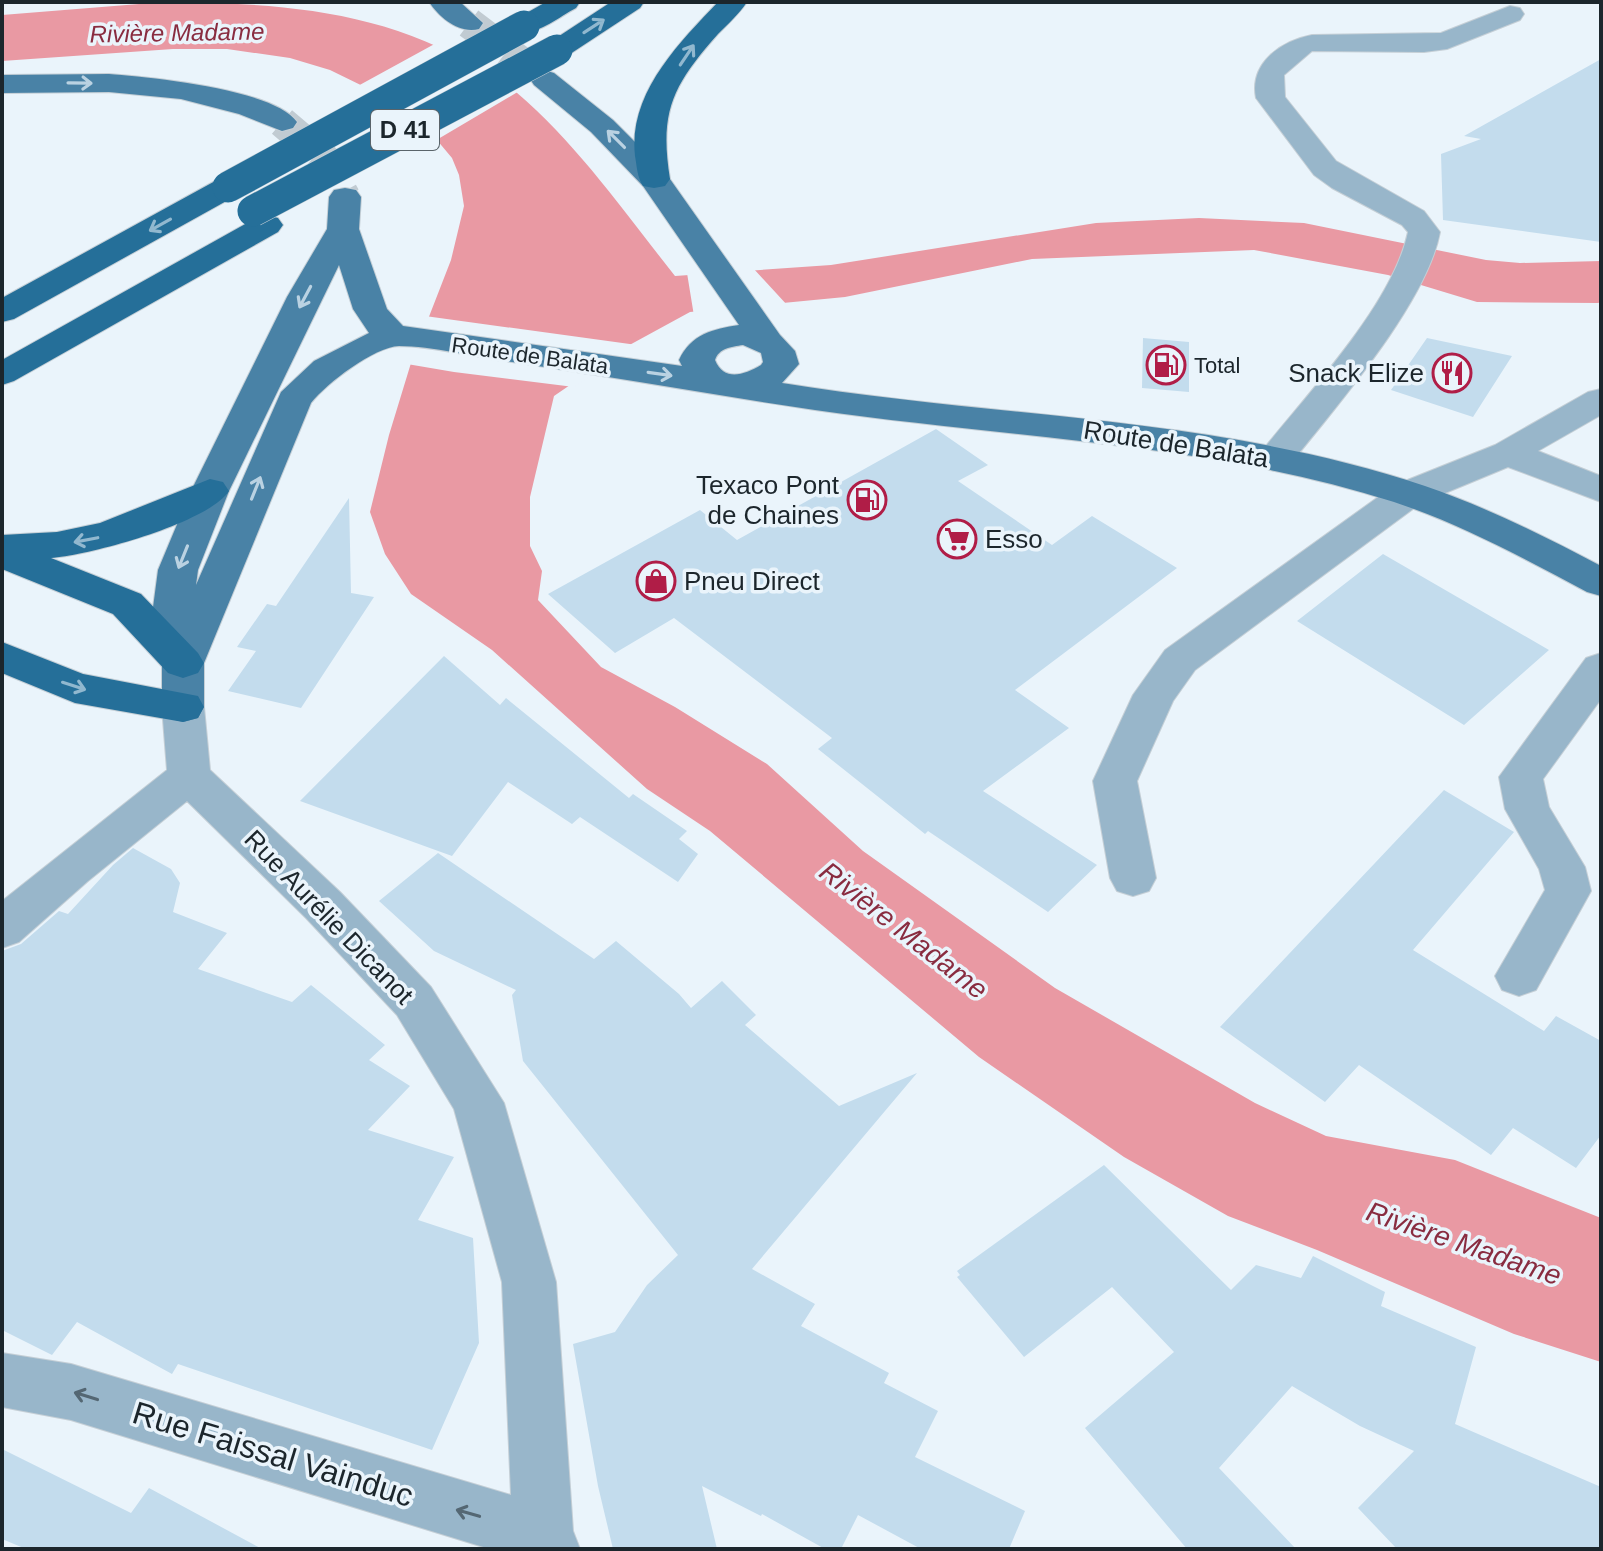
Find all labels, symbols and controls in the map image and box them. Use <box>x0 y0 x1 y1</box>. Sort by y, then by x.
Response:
water label: Rivière Madame <box>89 17 265 48</box>
one-way arrow <box>582 17 604 34</box>
one-way arrow <box>678 44 695 66</box>
one-way arrow <box>66 75 93 91</box>
road number: D 41 <box>371 110 439 150</box>
one-way arrow <box>606 129 625 149</box>
one-way arrow <box>148 218 172 233</box>
one-way arrow <box>297 284 313 308</box>
street label: Route de Balata <box>450 332 611 379</box>
fuel station icon: Total <box>1145 344 1187 386</box>
restaurant icon: Snack Elize <box>1431 352 1473 394</box>
place label: Total <box>1194 353 1240 378</box>
place label: Snack Elize <box>1288 358 1424 388</box>
one-way arrow <box>647 367 672 382</box>
street label: Route de Balata <box>1082 415 1271 473</box>
place label: Texaco Pont de Chaines <box>696 470 840 530</box>
one-way arrow <box>250 476 265 501</box>
fuel station icon: Texaco Pont de Chaines <box>846 479 888 521</box>
supermarket icon: Esso <box>936 518 978 560</box>
place label: Esso <box>985 524 1043 554</box>
one-way arrow <box>74 534 99 549</box>
one-way arrow <box>175 545 190 569</box>
shop icon: Pneu Direct <box>635 560 677 602</box>
place label: Pneu Direct <box>684 566 821 596</box>
one-way arrow <box>60 679 86 694</box>
street label: Rue Aurélie Dicanot <box>238 824 420 1011</box>
water label: Rivière Madame <box>814 855 994 1005</box>
water label: Rivière Madame <box>1362 1196 1565 1291</box>
one-way arrow <box>73 1388 99 1403</box>
street label: Rue Faissal Vainduc <box>129 1394 417 1514</box>
one-way arrow <box>456 1505 482 1520</box>

